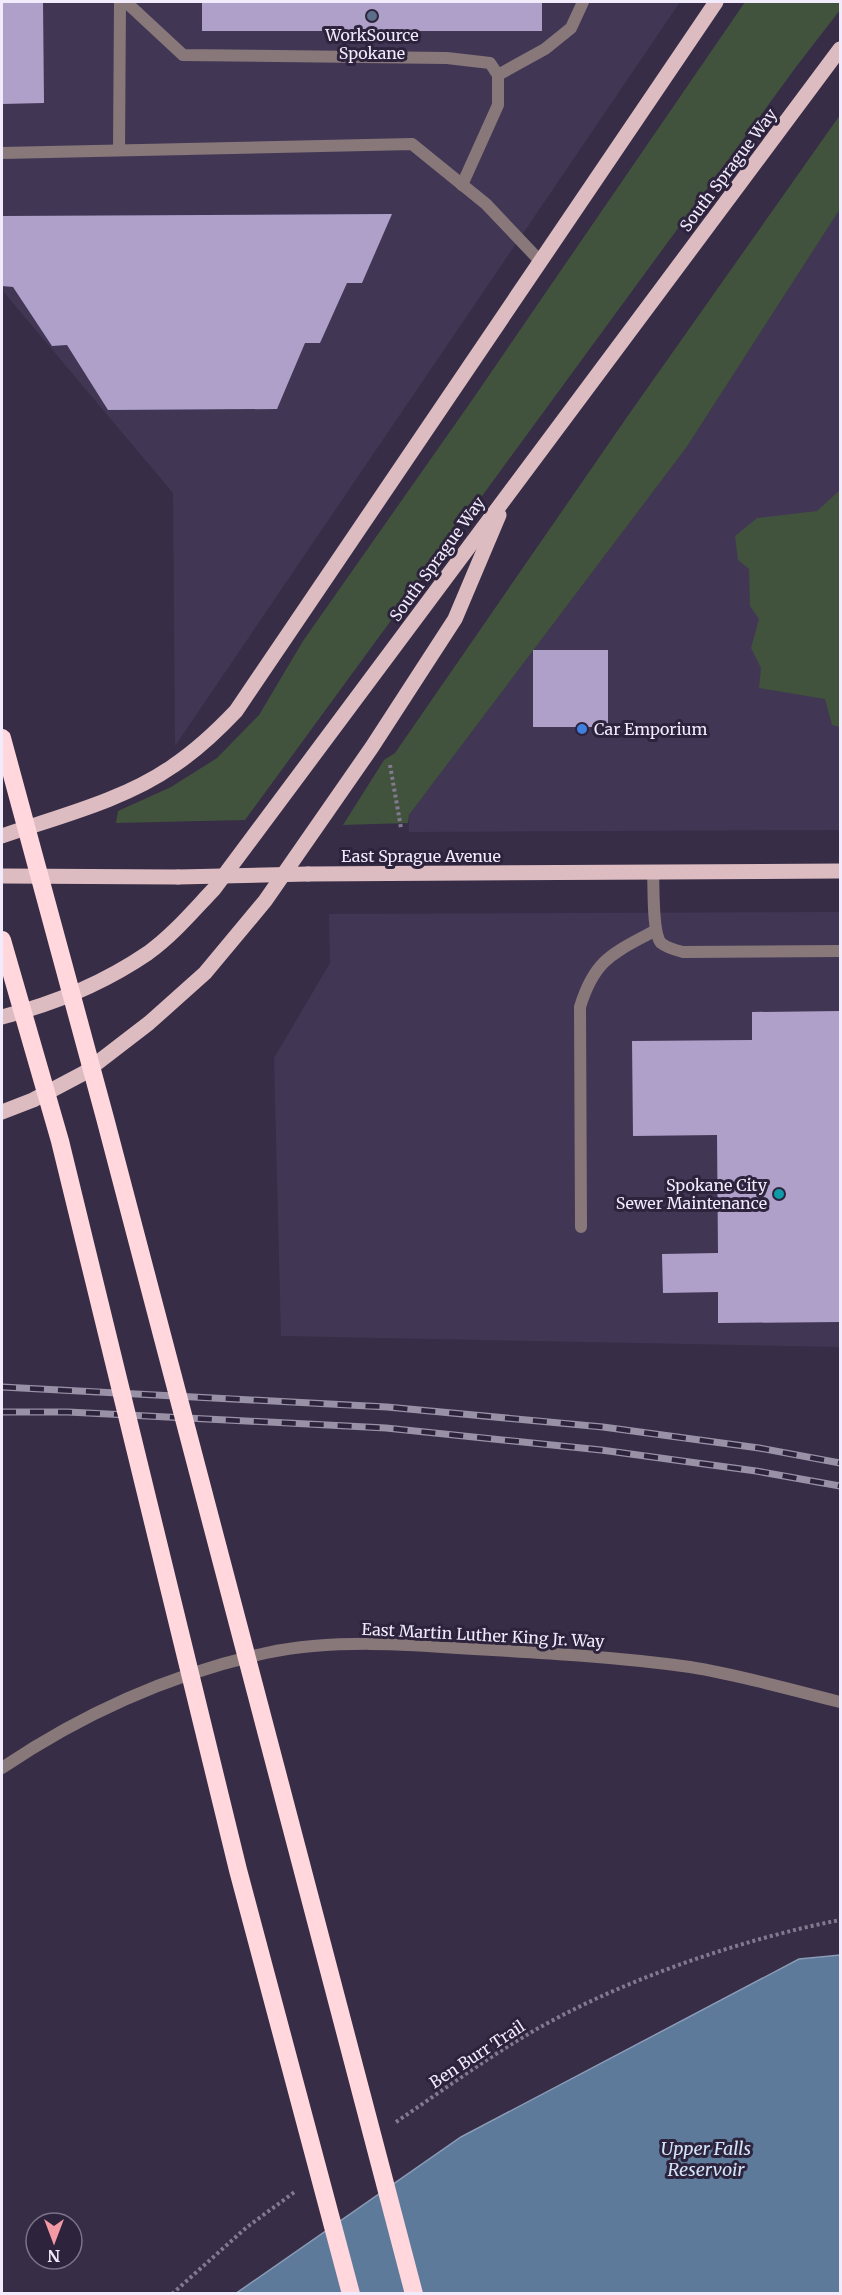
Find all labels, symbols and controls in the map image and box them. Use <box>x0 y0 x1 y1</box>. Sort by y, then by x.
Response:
marker: WorkSource Spokane <box>365 9 379 23</box>
place label: WorkSource Spokane <box>324 25 419 63</box>
street label: South Sprague Way <box>675 104 781 235</box>
street label: South Sprague Way <box>385 492 489 625</box>
place label: Car Emporium <box>594 719 708 739</box>
marker: Car Emporium <box>575 722 589 736</box>
street label: East Sprague Avenue <box>341 846 501 866</box>
place label: Spokane City Sewer Maintenance <box>616 1175 768 1213</box>
marker: Spokane City Sewer Maintenance <box>772 1187 786 1201</box>
street label: East Martin Luther King Jr. Way <box>361 1619 606 1651</box>
street label: Ben Burr Trail <box>426 2016 528 2092</box>
water label: Upper Falls Reservoir <box>661 2137 751 2181</box>
north arrow <box>24 2211 84 2271</box>
text: N <box>47 2246 60 2266</box>

